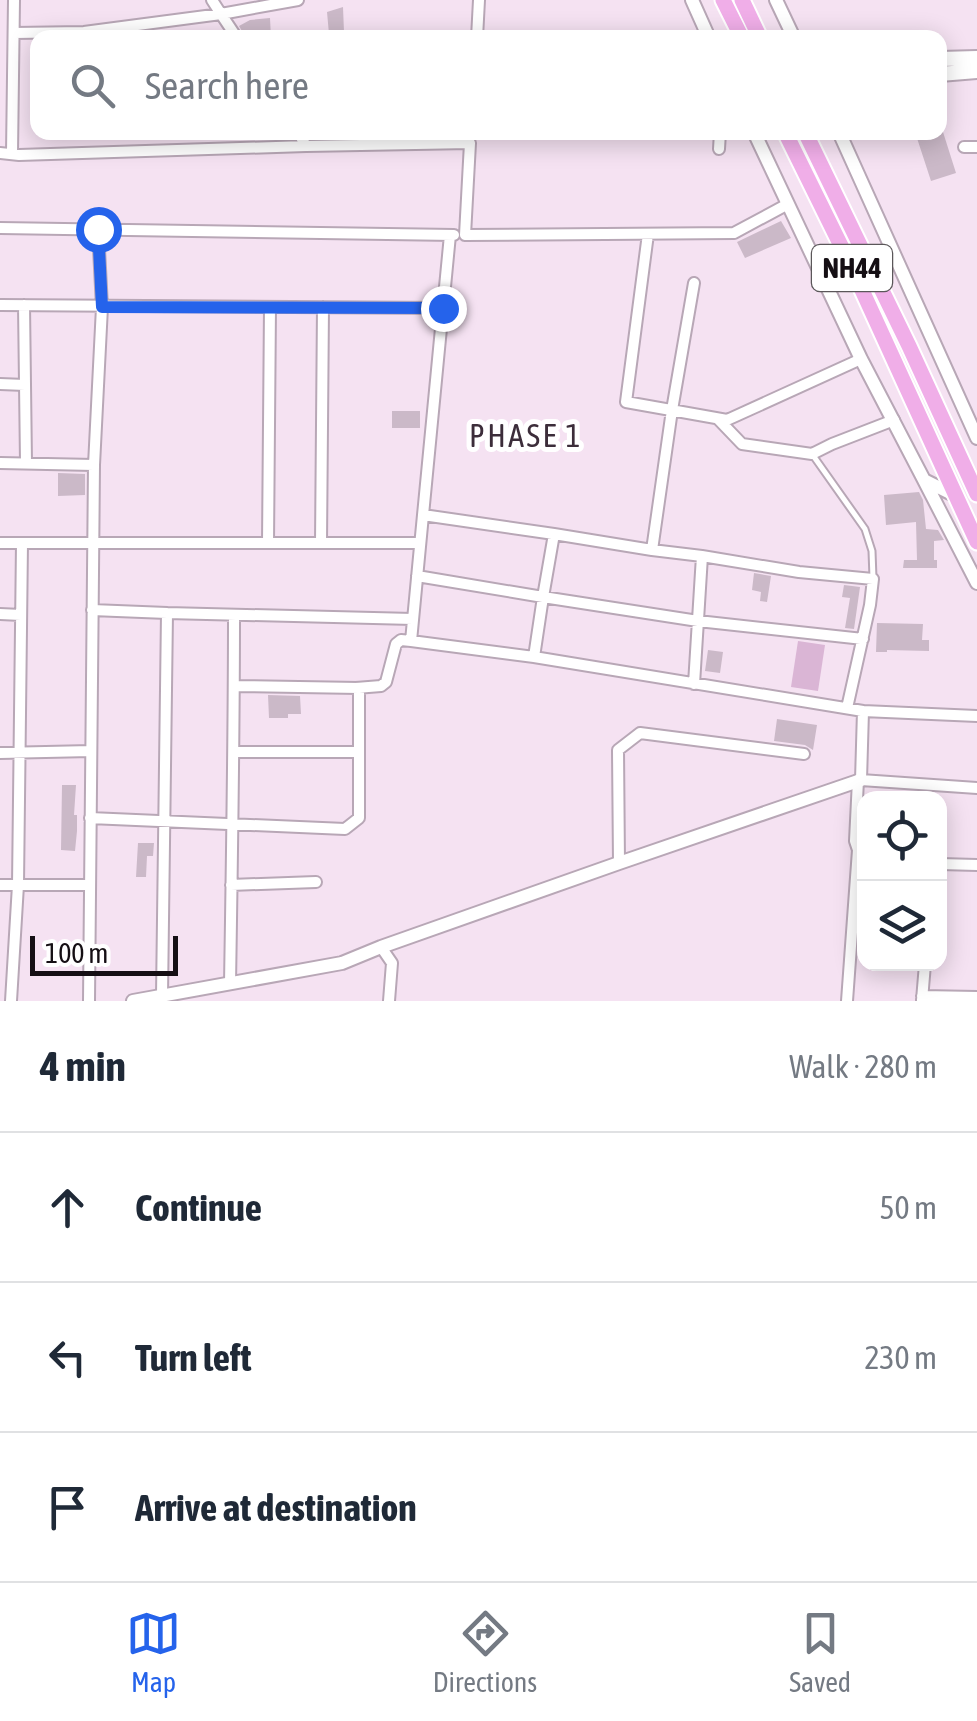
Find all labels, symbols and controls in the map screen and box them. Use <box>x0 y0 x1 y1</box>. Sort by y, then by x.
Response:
search box <box>30 30 947 140</box>
icon: search <box>65 58 120 113</box>
text: Search here <box>145 64 309 107</box>
route start <box>76 207 122 253</box>
road number: NH44 <box>812 245 892 291</box>
route end <box>421 286 467 332</box>
district label: PHASE 1 <box>469 417 583 454</box>
map controls <box>857 791 947 971</box>
button: locate <box>857 791 947 881</box>
button: layers <box>857 881 947 971</box>
scale bar <box>30 931 178 976</box>
text: 100 m <box>45 937 108 969</box>
text: 4 min <box>40 1042 126 1090</box>
text: Walk · 280 m <box>789 1048 937 1085</box>
icon: ahead <box>40 1180 95 1235</box>
text: Continue <box>135 1186 262 1229</box>
text: 50 m <box>879 1189 937 1226</box>
icon: left <box>40 1330 95 1385</box>
text: Turn left <box>135 1336 251 1379</box>
text: 230 m <box>864 1339 937 1376</box>
icon: arrive <box>40 1480 95 1535</box>
text: Arrive at destination <box>135 1486 417 1529</box>
tab: Map <box>126 1606 181 1698</box>
tab: Directions <box>433 1606 537 1698</box>
tab: Saved <box>789 1606 851 1698</box>

